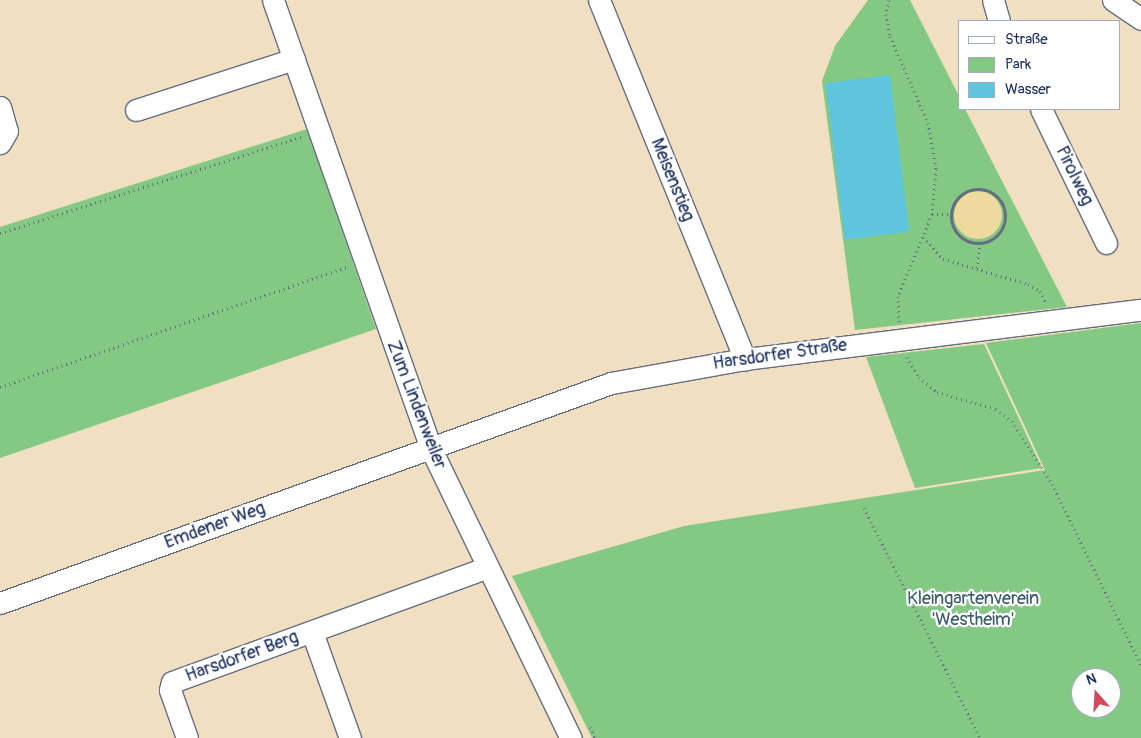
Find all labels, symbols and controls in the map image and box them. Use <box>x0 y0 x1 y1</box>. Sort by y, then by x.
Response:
legend <box>958 20 1121 110</box>
text: Straße <box>1005 30 1048 49</box>
text: Park <box>1005 55 1031 74</box>
text: Wasser <box>1005 80 1051 99</box>
street label: Meisenstieg <box>646 135 698 225</box>
street label: Pirolweg <box>1050 143 1098 209</box>
street label: Harsdorfer Straße <box>711 335 849 375</box>
street label: Zum Lindenweiler <box>382 338 450 472</box>
street label: Emdener Weg <box>162 498 268 554</box>
park label: Kleingartenverein 'Westheim' <box>907 589 1039 632</box>
street label: Harsdorfer Berg <box>183 627 301 687</box>
north arrow <box>1071 668 1121 718</box>
text: N <box>1084 670 1099 689</box>

